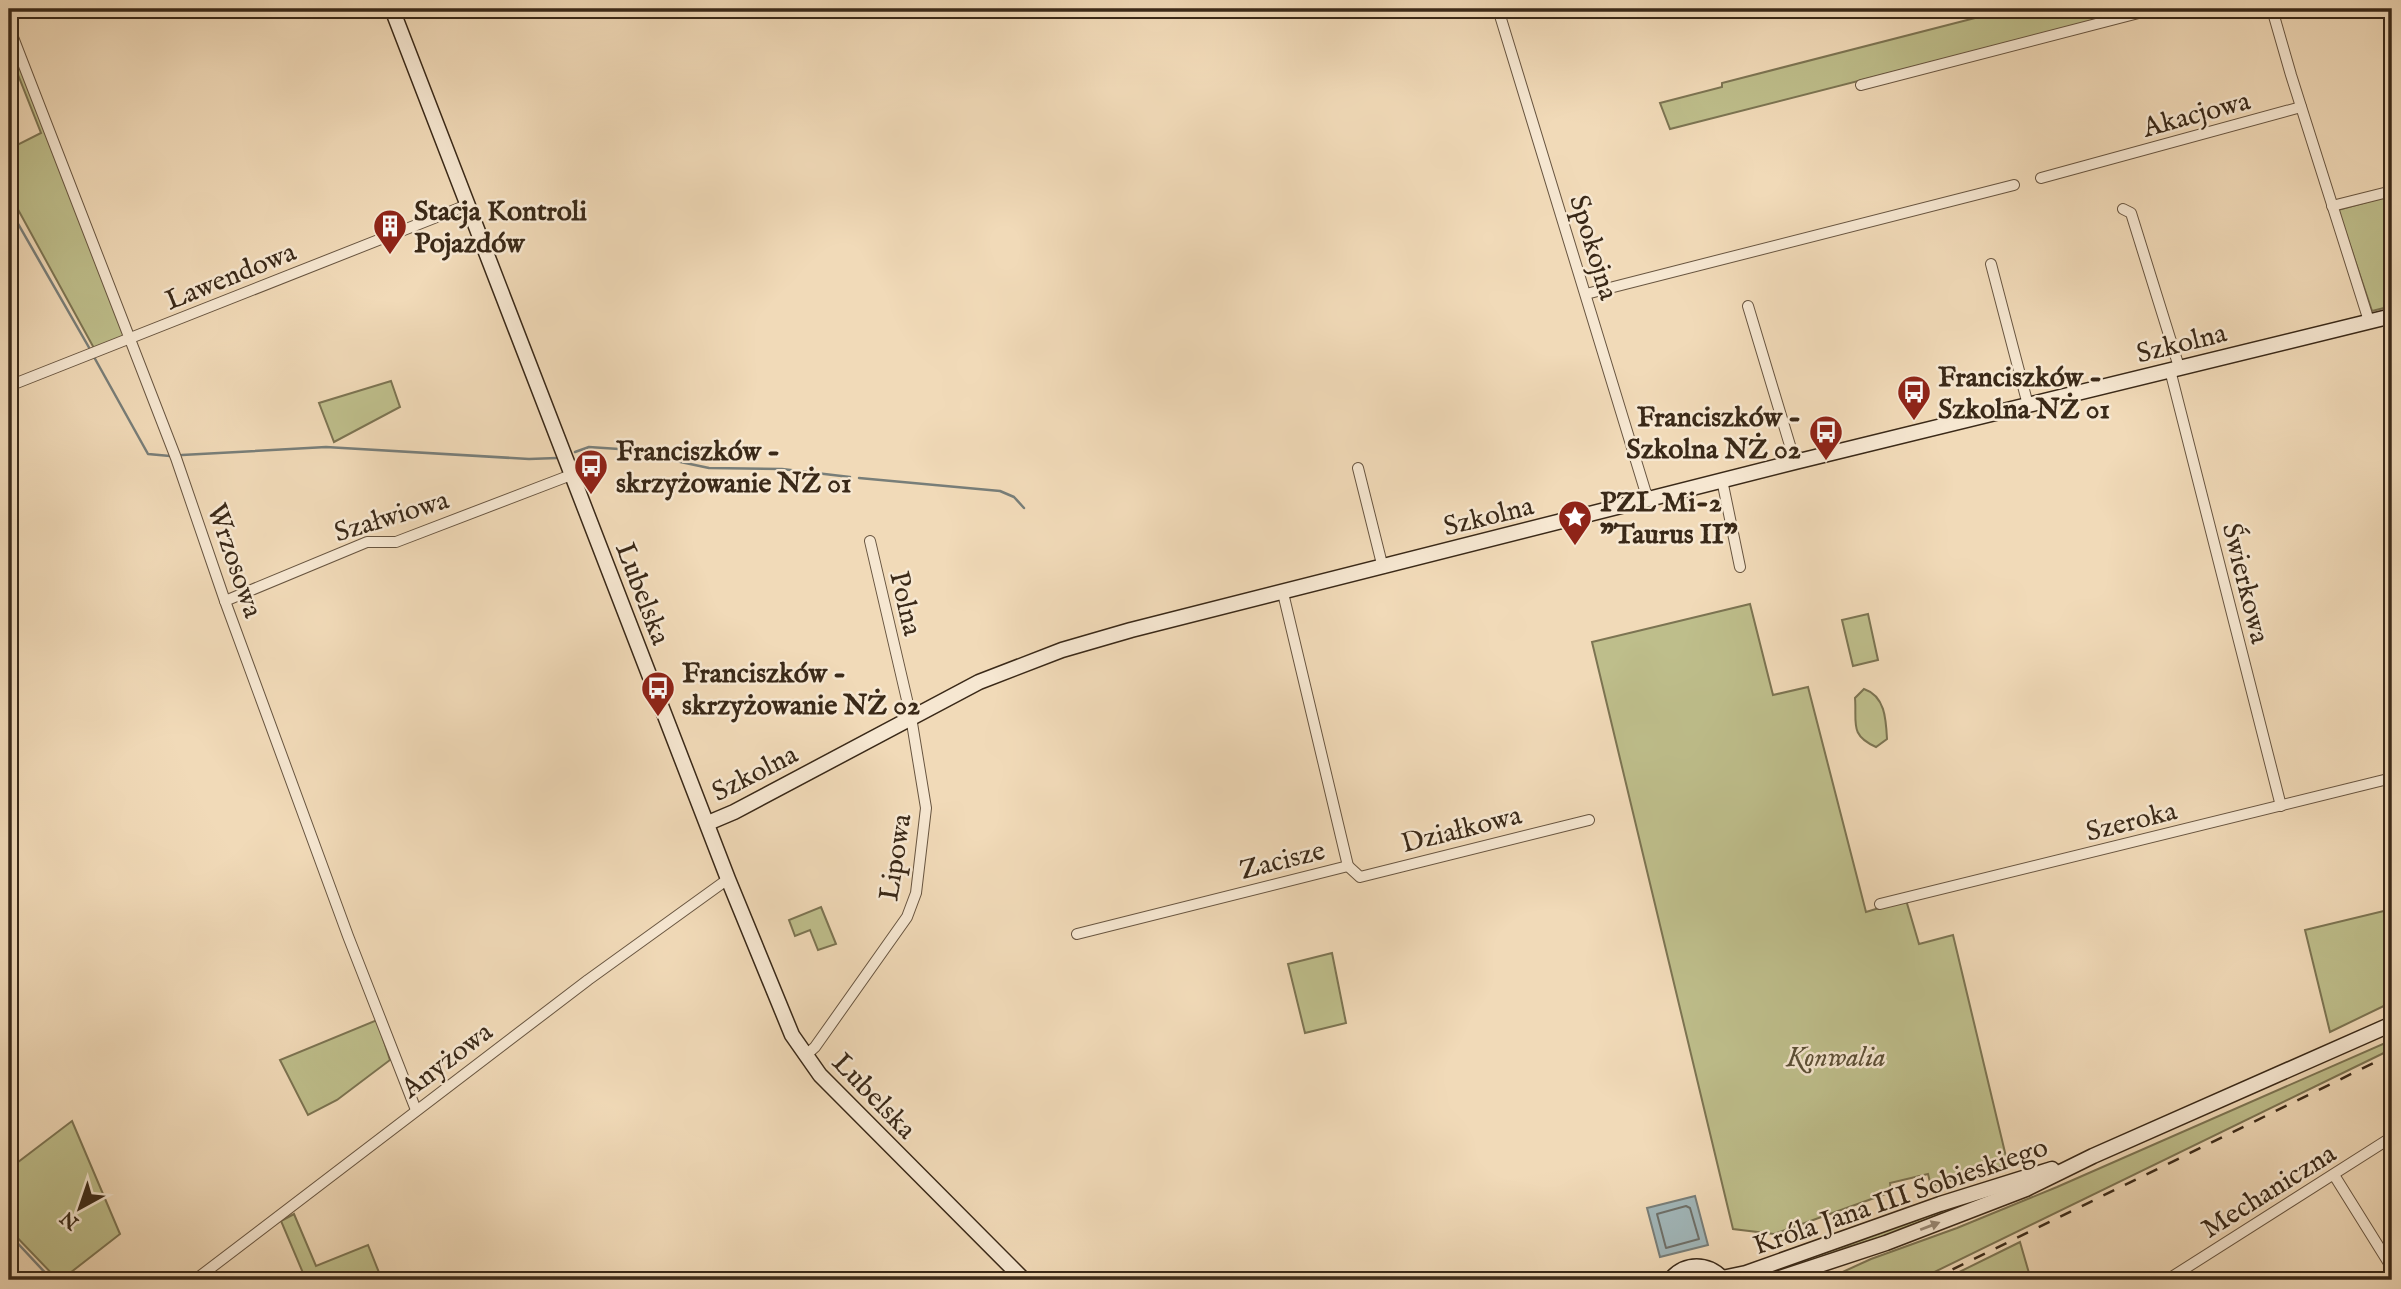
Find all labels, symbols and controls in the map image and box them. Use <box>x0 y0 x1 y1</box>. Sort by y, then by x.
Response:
street label: Akacjowa <box>2138 84 2255 147</box>
street label: Spokojna <box>1560 191 1625 305</box>
place label: Stacja Kontroli Pojazdów <box>414 195 587 262</box>
building icon: Stacja Kontroli Pojazdów <box>371 207 409 256</box>
street label: Lawendowa <box>160 235 302 319</box>
street label: Szkolna <box>2133 316 2231 373</box>
place label: Franciszków - Szkolna NŻ 01 <box>1938 361 2110 428</box>
bus stop icon: Franciszków - Szkolna NŻ 01 <box>1895 373 1933 422</box>
place label: Franciszków - Szkolna NŻ 02 <box>1626 401 1801 468</box>
bus stop icon: Franciszków - Szkolna NŻ 02 <box>1807 413 1845 462</box>
place label: Franciszków - skrzyżowanie NŻ 01 <box>616 435 851 502</box>
bus stop icon: Franciszków - skrzyżowanie NŻ 01 <box>572 447 610 496</box>
street label: Szałwiowa <box>330 483 454 551</box>
place label: PZL Mi-2 "Taurus II" <box>1600 486 1738 553</box>
street label: Szkolna <box>1440 489 1538 546</box>
place icon: PZL Mi-2 "Taurus II" <box>1556 498 1594 547</box>
street label: Wrzosowa <box>198 499 270 623</box>
street label: Świerkowa <box>2213 520 2277 648</box>
street label: Lubelska <box>606 538 677 651</box>
street label: Polna <box>880 568 929 640</box>
place label: Franciszków - skrzyżowanie NŻ 02 <box>682 657 920 724</box>
bus stop icon: Franciszków - skrzyżowanie NŻ 02 <box>639 669 677 718</box>
street label: Szkolna <box>706 737 805 811</box>
street label: Szeroka <box>2082 794 2182 851</box>
street label: Działkowa <box>1398 798 1526 862</box>
street label: Lipowa <box>872 810 921 903</box>
street label: Zacisze <box>1236 834 1329 889</box>
street label: Anyżowa <box>394 1015 501 1107</box>
park label: Konwalia <box>1785 1041 1886 1076</box>
street label: Lubelska <box>823 1046 924 1148</box>
street label: Króla Jana III Sobieskiego <box>1749 1130 2053 1264</box>
street label: Mechaniczna <box>2195 1136 2344 1247</box>
north arrow <box>46 1174 116 1244</box>
text: N <box>56 1205 85 1235</box>
one-way arrow <box>1919 1221 1940 1232</box>

